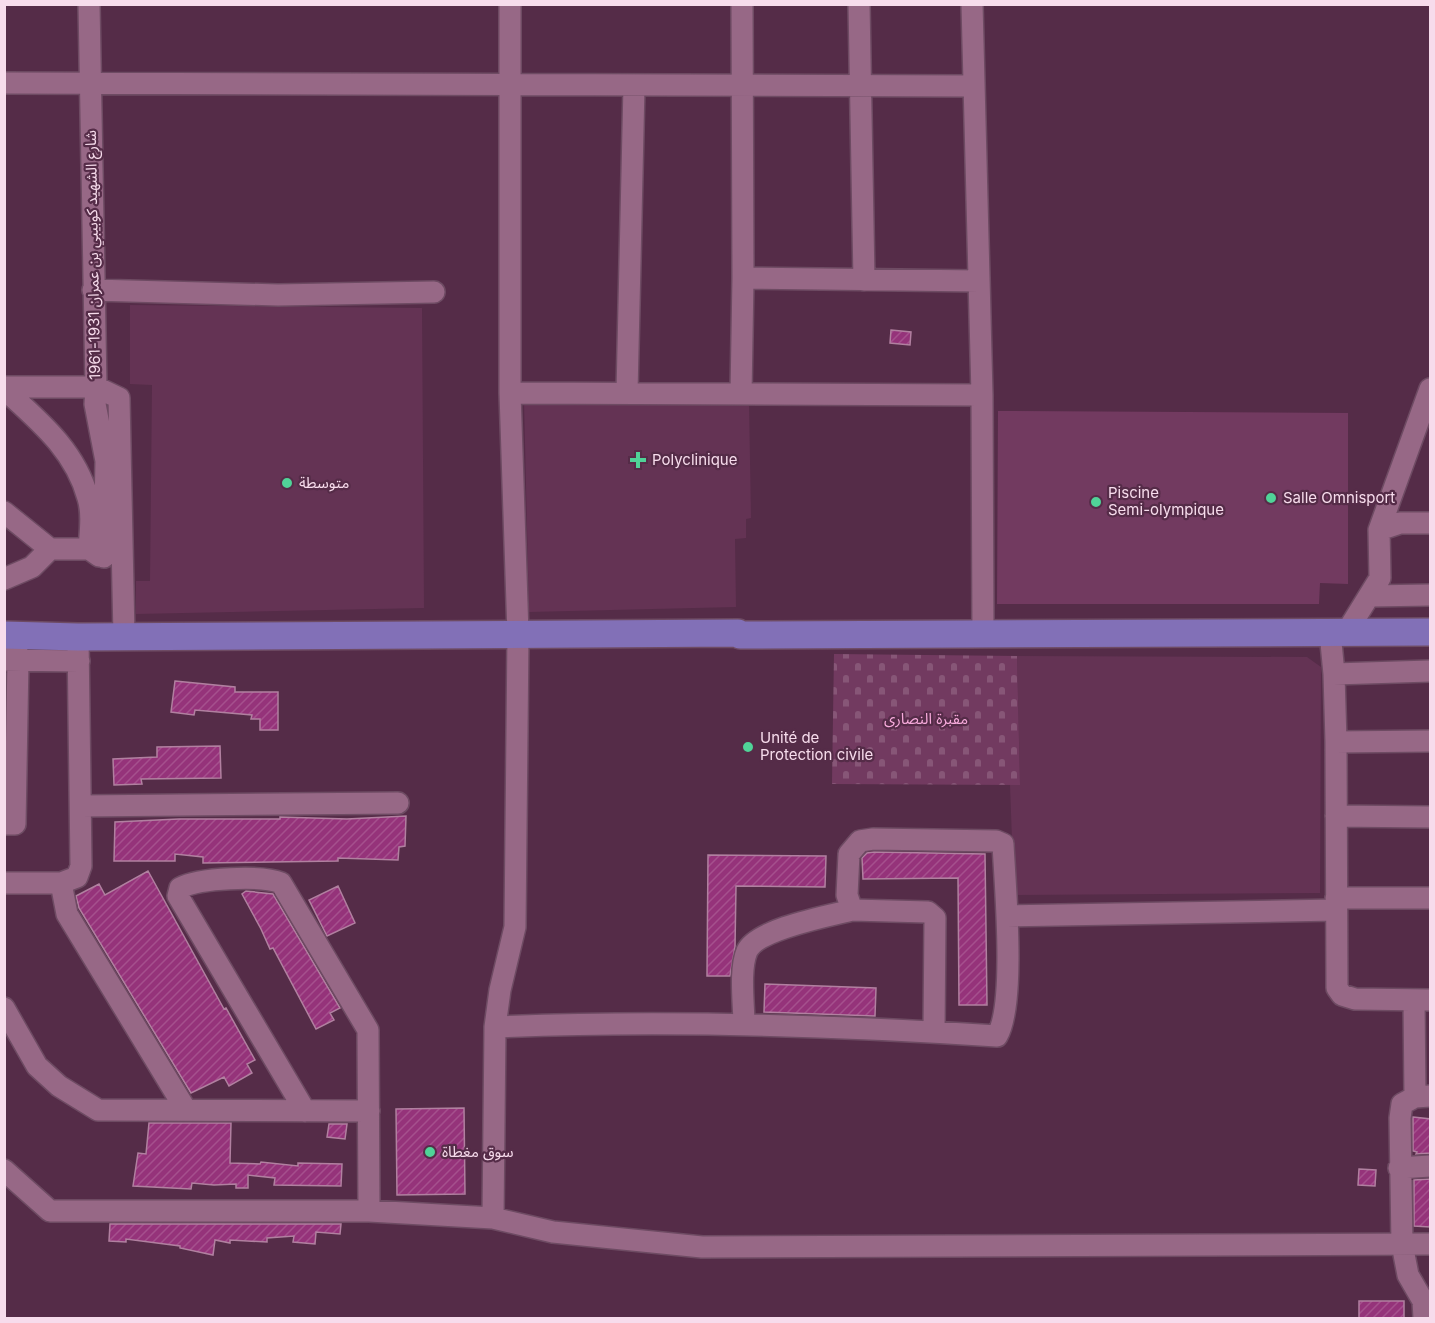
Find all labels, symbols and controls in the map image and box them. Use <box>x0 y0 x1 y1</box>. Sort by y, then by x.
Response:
street label: شارع الشهيد كوبيبي بن عمران 1931-1961 <box>81 130 107 380</box>
place label: Polyclinique <box>652 450 737 469</box>
marker: Polyclinique <box>629 451 647 469</box>
place label: متوسطة <box>299 473 349 492</box>
marker: متوسطة <box>280 476 294 490</box>
place label: Piscine Semi-olympique <box>1108 483 1224 519</box>
place label: Salle Omnisport <box>1283 488 1395 507</box>
marker: Salle Omnisport <box>1264 491 1278 505</box>
marker: Piscine Semi-olympique <box>1089 495 1103 509</box>
park label: مقبرة النصارى <box>884 709 968 728</box>
place label: Unité de Protection civile <box>760 728 873 764</box>
marker: Unité de Protection civile <box>741 740 755 754</box>
place label: سوق مغطاة <box>442 1142 514 1161</box>
marker: سوق مغطاة <box>423 1145 437 1159</box>

